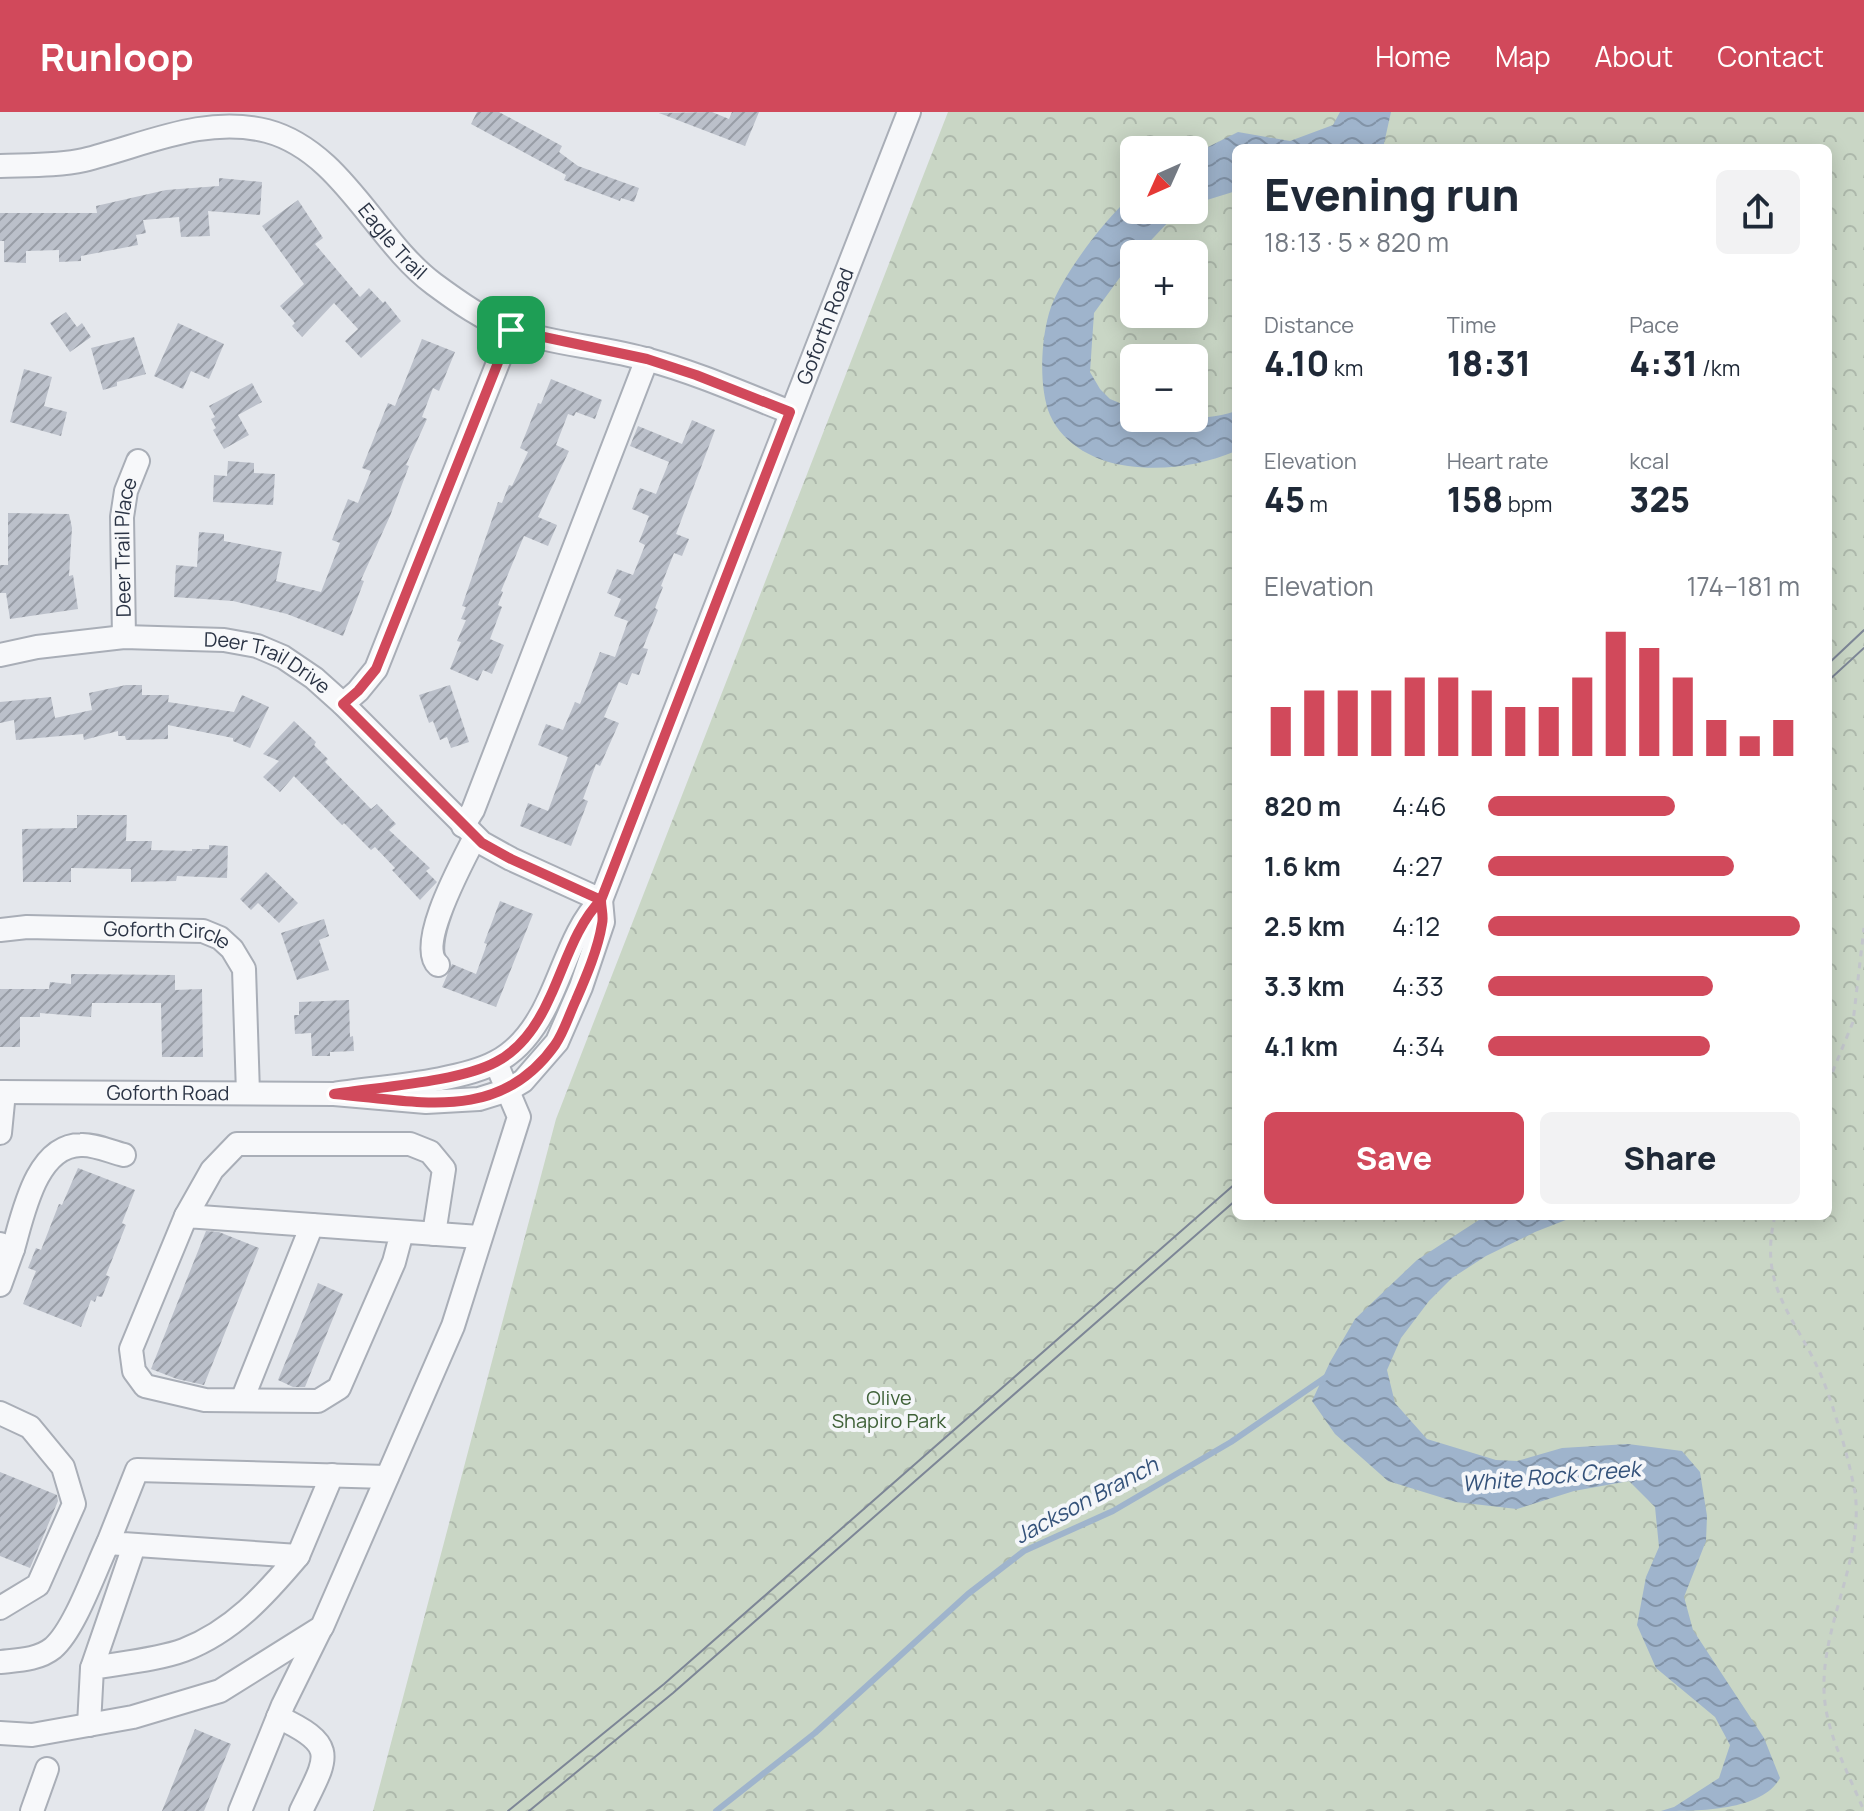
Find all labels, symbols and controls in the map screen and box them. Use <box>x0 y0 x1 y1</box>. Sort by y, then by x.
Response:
text: Runloop <box>40 30 194 82</box>
text: Home <box>1375 37 1451 75</box>
text: Map <box>1495 37 1551 75</box>
text: About <box>1595 37 1673 75</box>
text: Contact <box>1717 37 1824 75</box>
north arrow <box>1120 136 1208 224</box>
map controls <box>1120 136 1208 432</box>
text: Evening run <box>1264 164 1520 224</box>
button: share <box>1716 170 1800 254</box>
street label: Eagle Trail <box>352 197 433 285</box>
text: 18:13 · 5 × 820 m <box>1264 224 1449 260</box>
button: + <box>1120 240 1208 328</box>
street label: Goforth Road <box>790 264 860 388</box>
pin <box>477 296 545 364</box>
icon: arrive <box>489 308 533 352</box>
text: Distance <box>1264 310 1354 340</box>
text: Time <box>1447 310 1496 340</box>
text: Pace <box>1629 310 1679 340</box>
text: 4.10 <box>1264 340 1329 386</box>
text: 18:31 <box>1447 340 1531 386</box>
text: 4:31 <box>1629 340 1698 386</box>
button: − <box>1120 344 1208 432</box>
text: km <box>1329 353 1363 383</box>
text: /km <box>1698 353 1740 383</box>
text: Elevation <box>1264 446 1357 476</box>
text: Heart rate <box>1447 446 1549 476</box>
text: kcal <box>1629 446 1669 476</box>
street label: Deer Trail Place <box>108 473 143 618</box>
text: 45 <box>1264 476 1305 522</box>
text: 158 <box>1447 476 1503 522</box>
text: 325 <box>1629 476 1690 522</box>
text: m <box>1305 489 1328 519</box>
text: bpm <box>1503 489 1552 519</box>
text: Elevation <box>1264 568 1374 604</box>
text: 174–181 m <box>1686 568 1800 604</box>
street label: Deer Trail Drive <box>204 625 337 700</box>
text: 820 m <box>1264 788 1341 824</box>
text: 4:46 <box>1392 788 1447 824</box>
text: 1.6 km <box>1264 848 1341 884</box>
text: 4:27 <box>1392 848 1443 884</box>
text: 2.5 km <box>1264 908 1345 944</box>
text: 4:12 <box>1392 908 1440 944</box>
street label: Goforth Circle <box>103 915 237 955</box>
text: 3.3 km <box>1264 968 1345 1004</box>
text: 4:33 <box>1392 968 1444 1004</box>
text: 4.1 km <box>1264 1028 1338 1064</box>
text: 4:34 <box>1392 1028 1445 1064</box>
street label: Goforth Road <box>106 1079 230 1106</box>
button: Save <box>1264 1112 1524 1204</box>
button: Share <box>1540 1112 1800 1204</box>
park label: Olive Shapiro Park <box>832 1384 947 1434</box>
water label: Jackson Branch <box>1009 1449 1164 1551</box>
water label: White Rock Creek <box>1461 1453 1644 1499</box>

